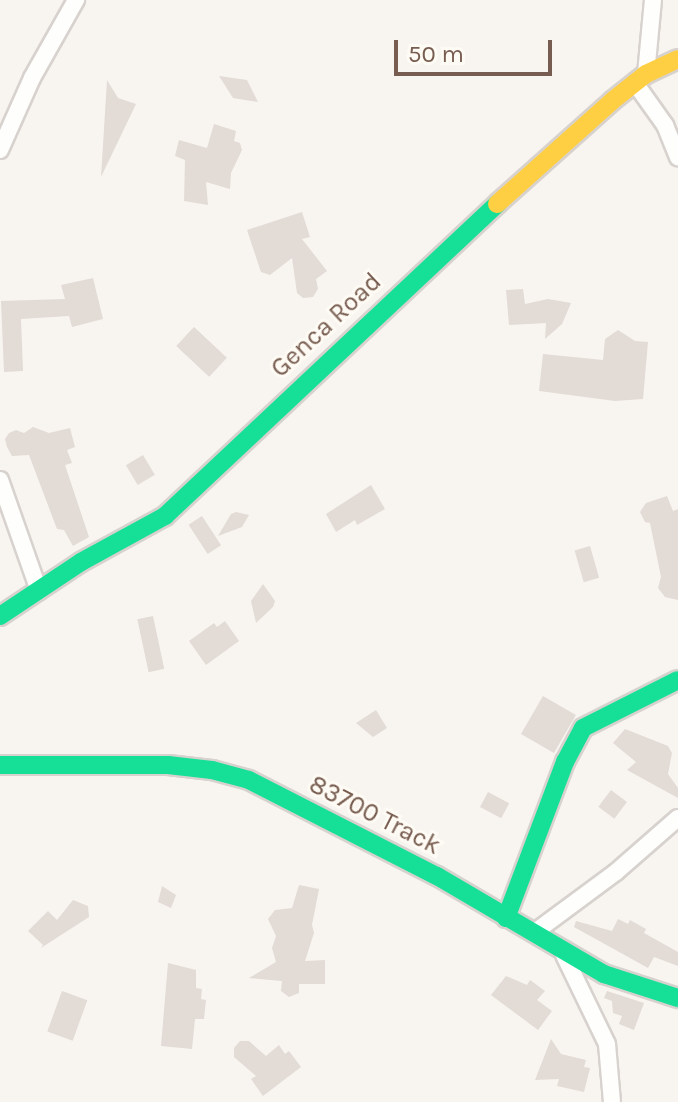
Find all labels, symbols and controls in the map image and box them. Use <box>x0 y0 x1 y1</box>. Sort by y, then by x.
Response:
scale bar <box>398 24 556 74</box>
text: 50 m <box>408 40 464 68</box>
street label: Genca Road <box>264 266 388 384</box>
street label: 83700 Track <box>304 769 446 861</box>

